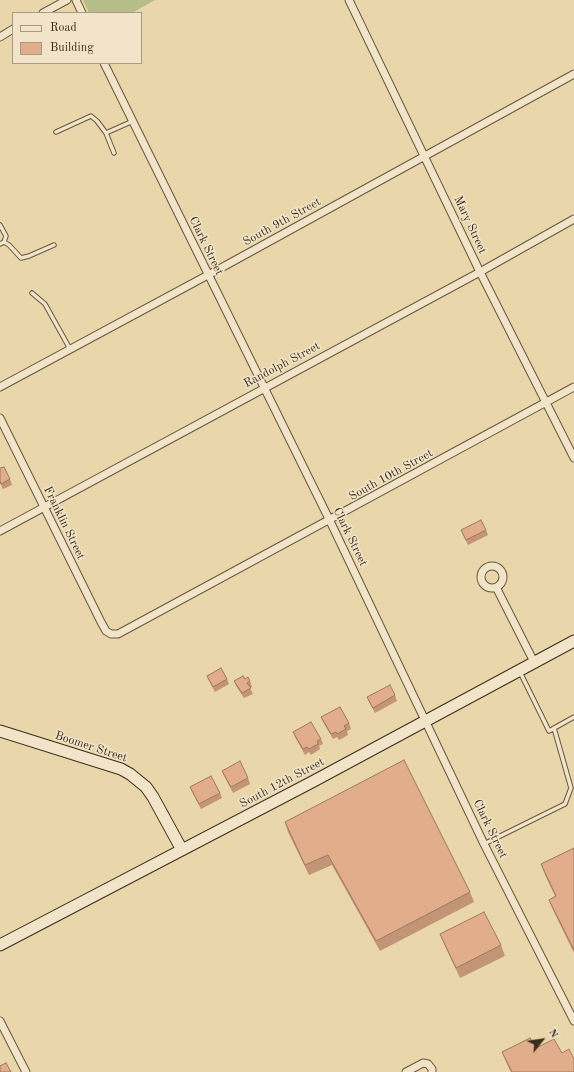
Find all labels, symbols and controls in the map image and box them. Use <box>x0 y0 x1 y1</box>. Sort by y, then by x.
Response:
legend <box>12 12 142 64</box>
text: Road <box>50 22 77 34</box>
text: Building <box>50 42 94 54</box>
street label: Mary Street <box>450 194 490 256</box>
street label: South 9th Street <box>241 195 323 249</box>
street label: Clark Street <box>186 214 226 278</box>
street label: Randolph Street <box>241 339 323 391</box>
street label: South 10th Street <box>347 446 435 504</box>
street label: Franklin Street <box>40 484 88 562</box>
street label: Clark Street <box>330 505 370 569</box>
street label: Boomer Street <box>53 729 129 765</box>
street label: South 12th Street <box>237 755 327 811</box>
street label: Clark Street <box>470 797 510 861</box>
north arrow <box>522 1020 562 1060</box>
text: N <box>546 1027 560 1040</box>

